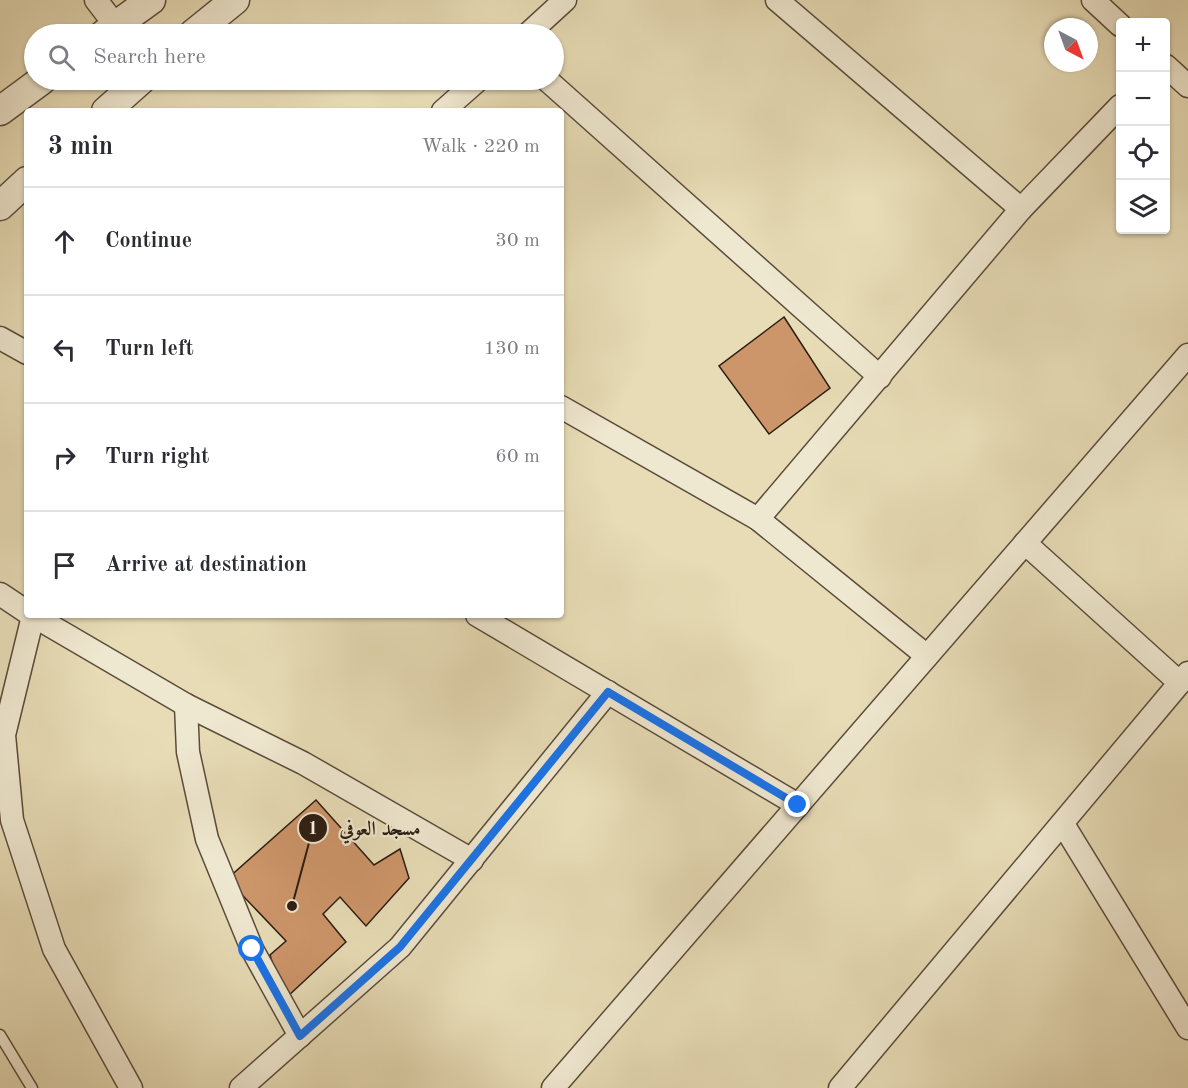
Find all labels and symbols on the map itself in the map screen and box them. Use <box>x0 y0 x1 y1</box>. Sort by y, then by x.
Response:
north arrow <box>1044 18 1098 72</box>
route end <box>784 791 810 817</box>
callout: مسجد العوفي <box>298 809 433 847</box>
text: مسجد العوفي <box>338 819 421 844</box>
text: 1 <box>308 820 318 838</box>
route start <box>238 935 264 961</box>

